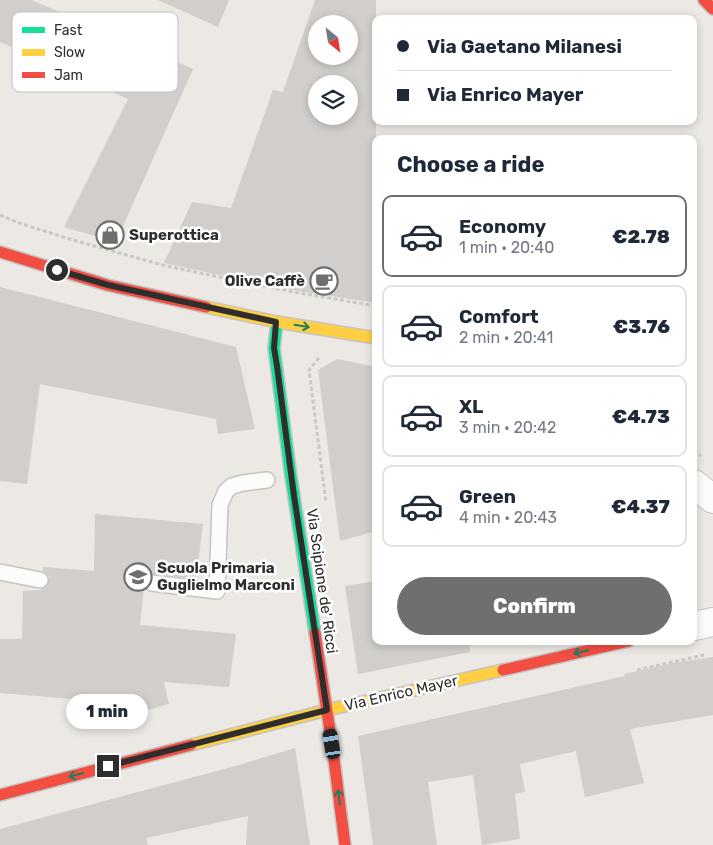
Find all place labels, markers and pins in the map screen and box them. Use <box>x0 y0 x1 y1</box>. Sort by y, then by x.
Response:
shop icon: Superottica <box>95 220 125 250</box>
place label: Superottica <box>129 226 219 244</box>
cafe icon: Olive Caffè <box>309 266 339 296</box>
place label: Olive Caffè <box>225 272 305 290</box>
place label: Scuola Primaria Guglielmo Marconi <box>157 559 295 594</box>
school or university icon: Scuola Primaria Guglielmo Marconi <box>123 562 153 592</box>

